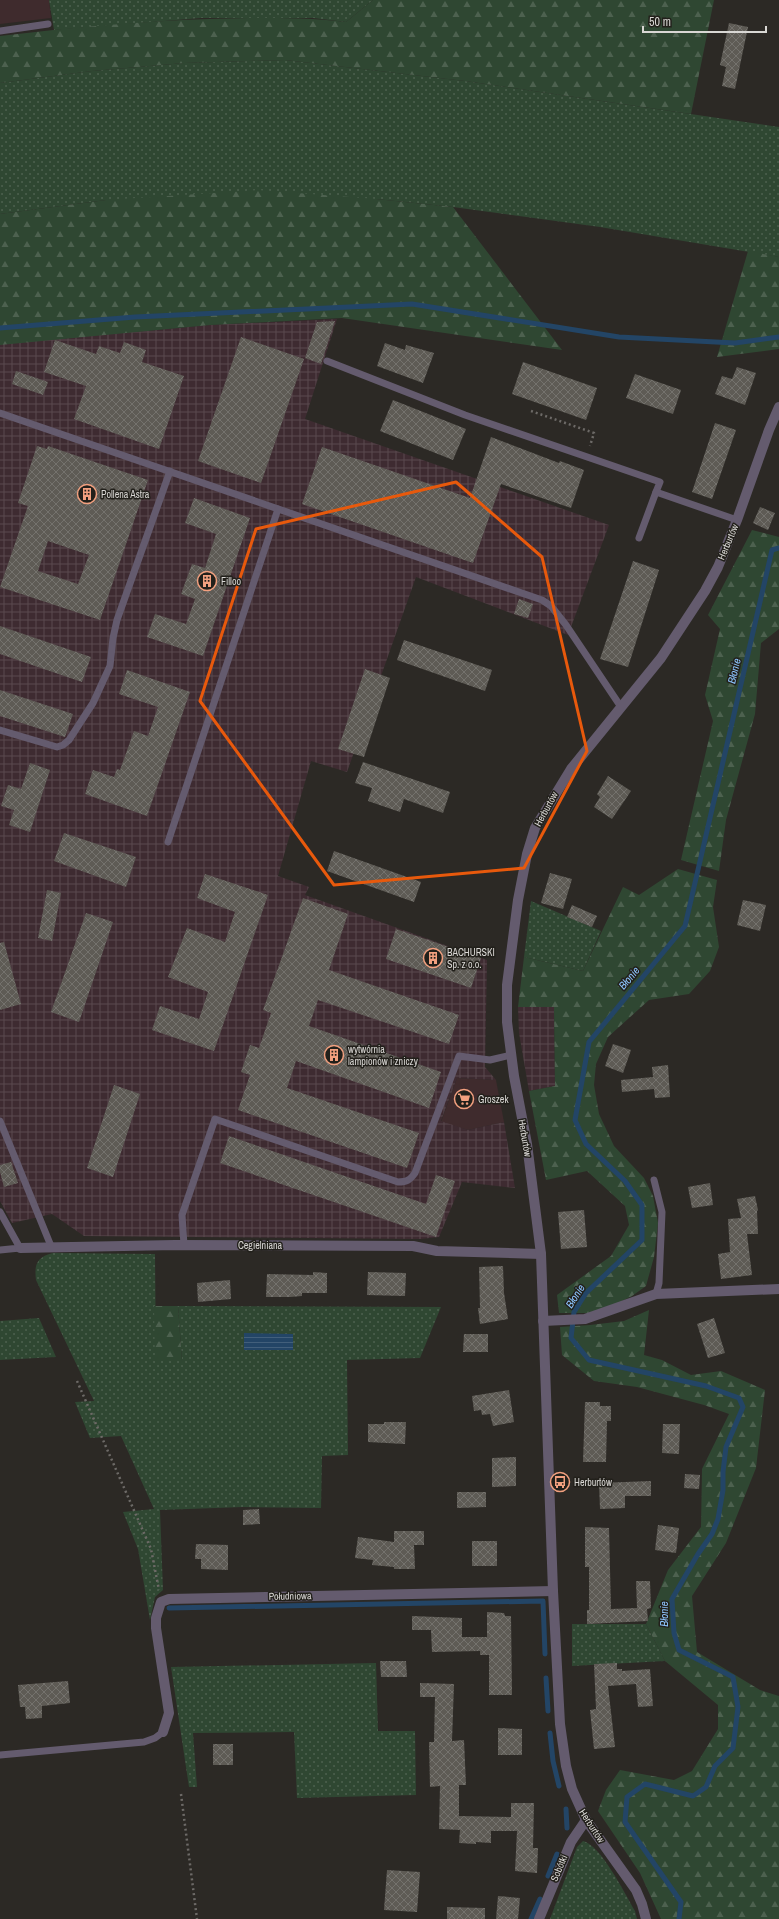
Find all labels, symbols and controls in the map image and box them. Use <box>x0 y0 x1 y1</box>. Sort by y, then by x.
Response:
scale bar <box>643 8 766 34</box>
text: 50 m <box>649 14 671 30</box>
building icon: Pollena Astra <box>76 483 98 505</box>
place label: Pollena Astra <box>101 488 150 501</box>
street label: Herburtów <box>715 522 741 562</box>
building icon: Filloo <box>196 570 218 592</box>
place label: Filloo <box>221 575 241 588</box>
water label: Błonie <box>724 657 744 685</box>
street label: Herburtów <box>531 789 561 829</box>
place label: BACHURSKI Sp. z o.o. <box>447 946 495 971</box>
building icon: BACHURSKI Sp. z o.o. <box>422 947 444 969</box>
water label: Błonie <box>615 964 643 992</box>
place label: wytwórnia lampionów i zniczy <box>348 1043 419 1068</box>
building icon: wytwórnia lampionów i zniczy <box>323 1044 345 1066</box>
supermarket icon: Groszek <box>453 1088 475 1110</box>
place label: Groszek <box>478 1093 509 1106</box>
street label: Herburtów <box>515 1118 535 1158</box>
street label: Cegielniana <box>238 1239 283 1252</box>
water label: Błonie <box>562 1281 588 1311</box>
bus stop icon: Herburtów <box>549 1471 571 1493</box>
place label: Herburtów <box>574 1476 612 1489</box>
street label: Południowa <box>268 1589 312 1603</box>
water label: Błonie <box>657 1601 671 1627</box>
street label: Herburtów <box>576 1807 608 1845</box>
street label: Sobótki <box>548 1853 570 1883</box>

